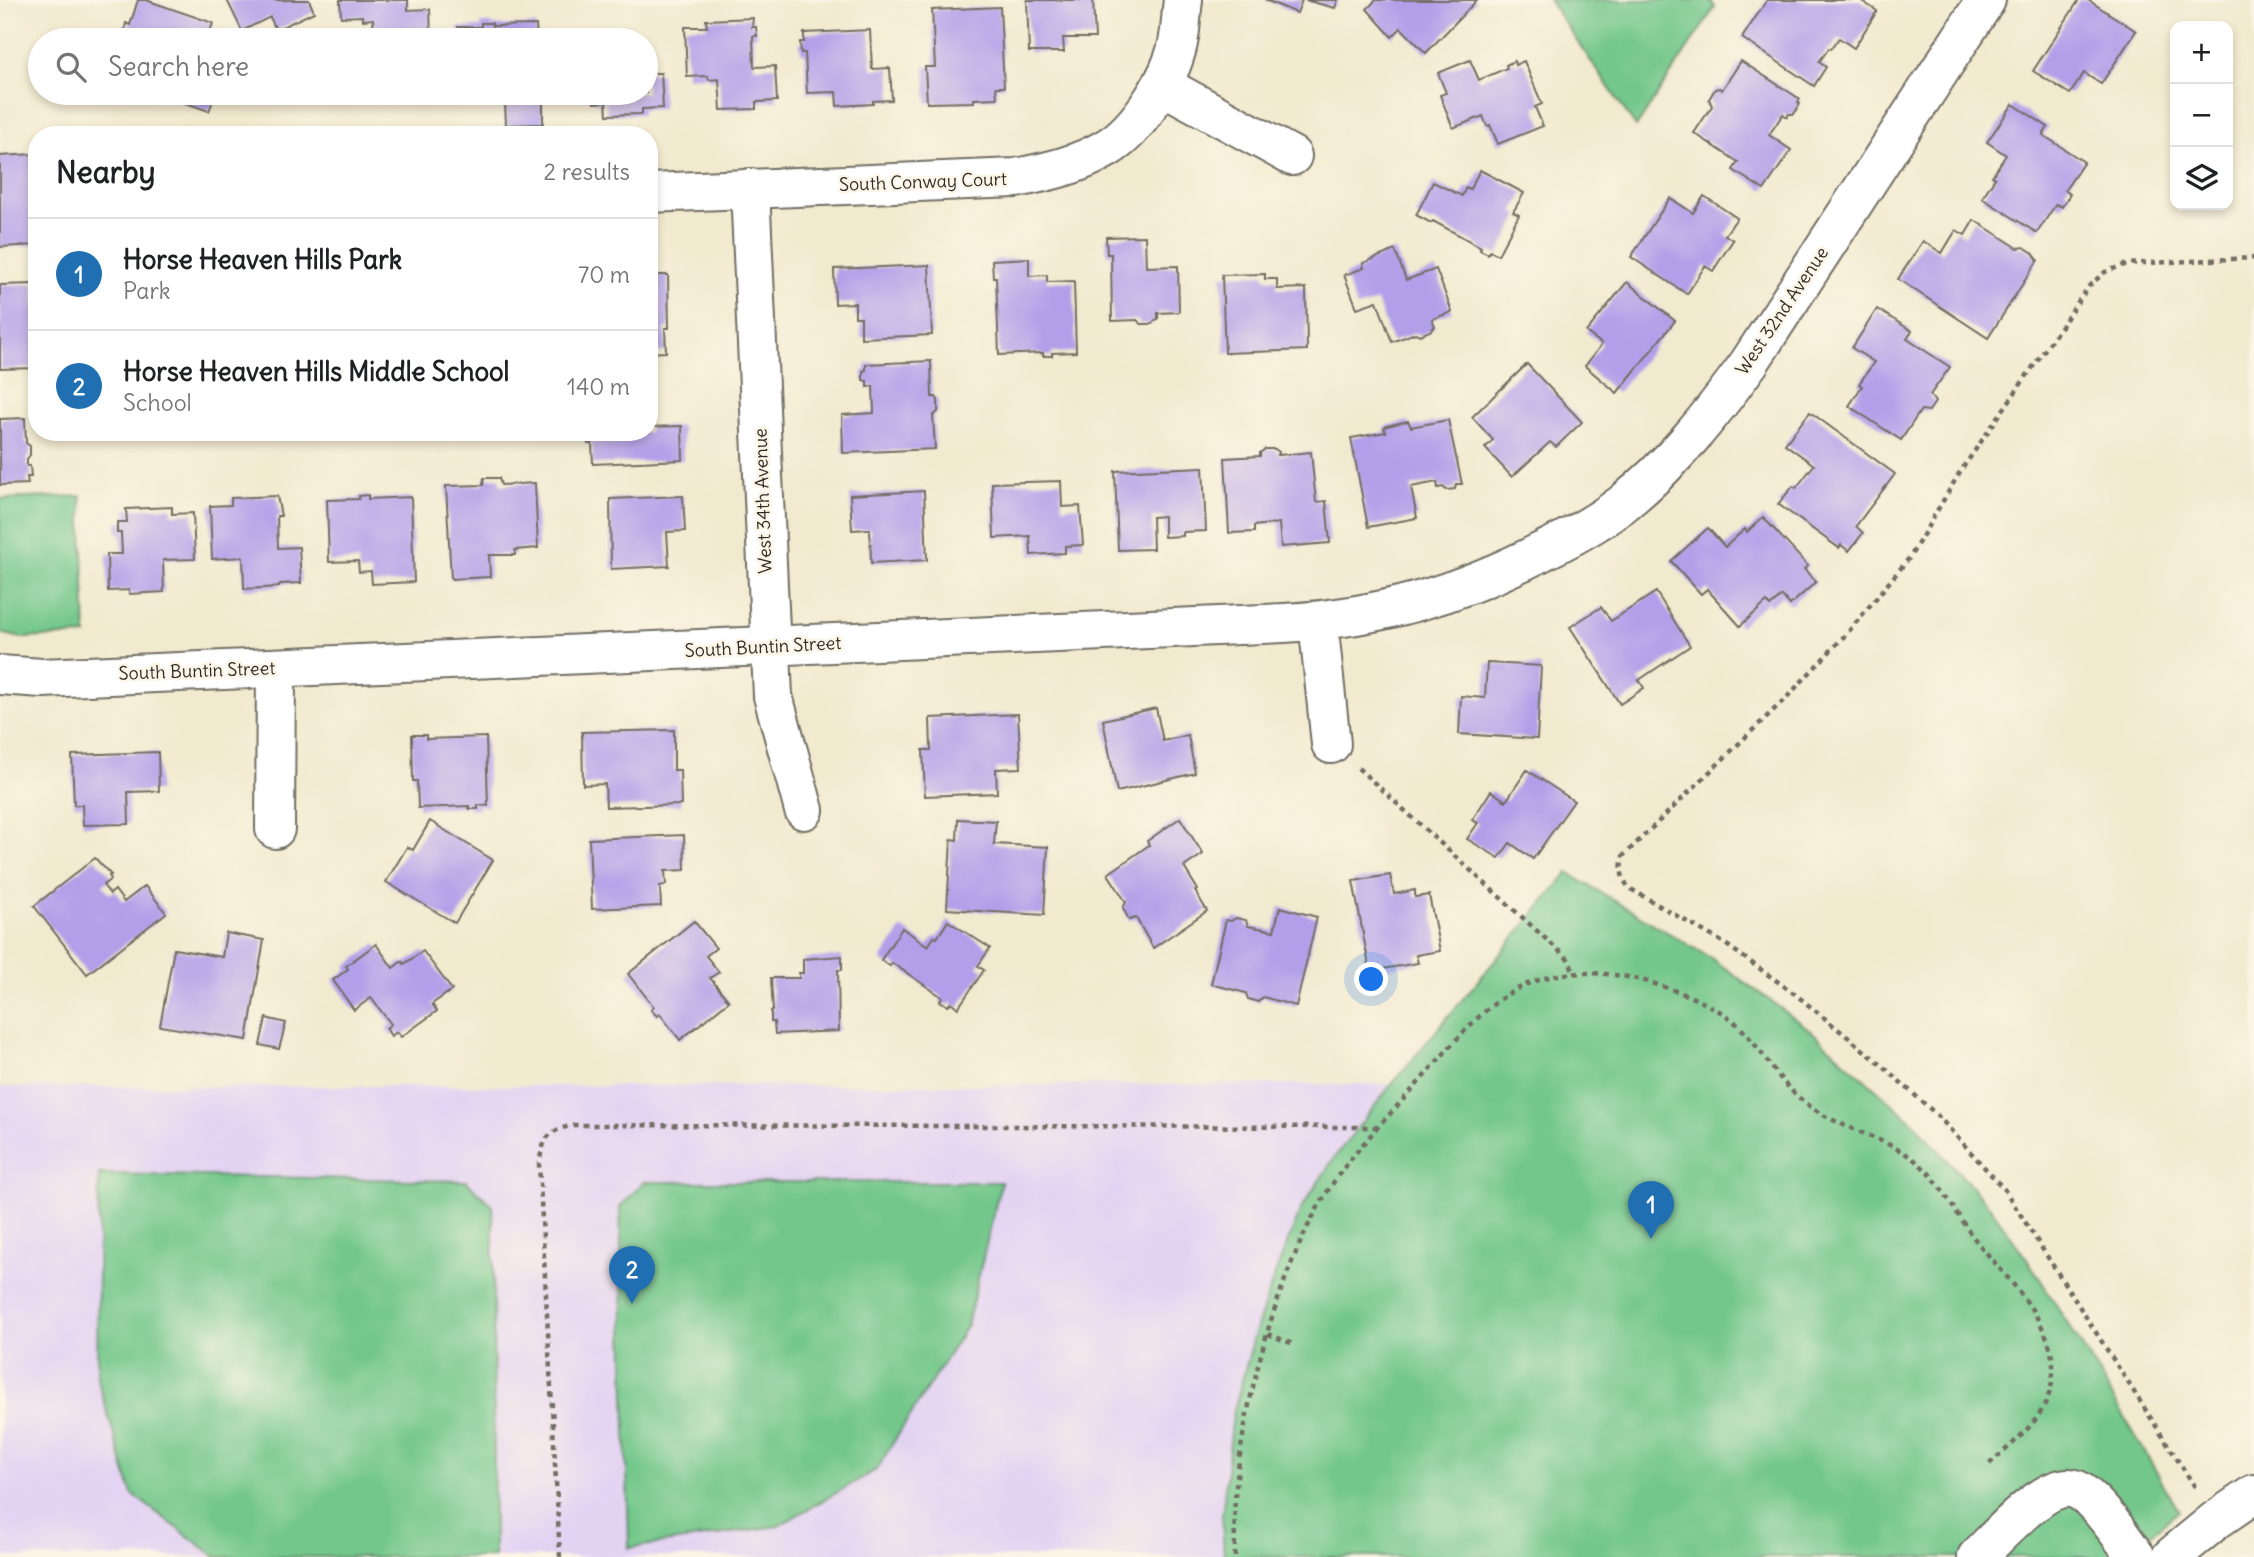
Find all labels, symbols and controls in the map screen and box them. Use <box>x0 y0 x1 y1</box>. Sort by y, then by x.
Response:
map controls <box>2170 21 2233 210</box>
button: + <box>2170 21 2233 84</box>
search box <box>28 28 658 105</box>
icon: search <box>52 48 90 86</box>
text: Search here <box>108 50 249 83</box>
button: − <box>2170 84 2233 147</box>
button: layers <box>2170 147 2233 210</box>
text: Nearby <box>56 153 156 191</box>
text: 2 results <box>544 157 630 186</box>
street label: South Conway Court <box>839 167 1007 196</box>
street label: West 32nd Avenue <box>1730 242 1833 379</box>
text: Horse Heaven Hills Park <box>123 243 402 276</box>
text: 1 <box>74 260 84 289</box>
text: 70 m <box>578 260 630 289</box>
text: Park <box>123 276 171 305</box>
text: Horse Heaven Hills Middle School <box>123 355 509 388</box>
text: 2 <box>73 372 85 401</box>
text: 140 m <box>567 372 630 401</box>
text: School <box>123 388 192 417</box>
street label: West 34th Avenue <box>748 428 777 574</box>
street label: South Buntin Street <box>684 631 842 662</box>
street label: South Buntin Street <box>118 656 276 685</box>
your location <box>1354 962 1388 996</box>
pin: 1 <box>1628 1181 1674 1239</box>
pin: 2 <box>609 1246 655 1304</box>

